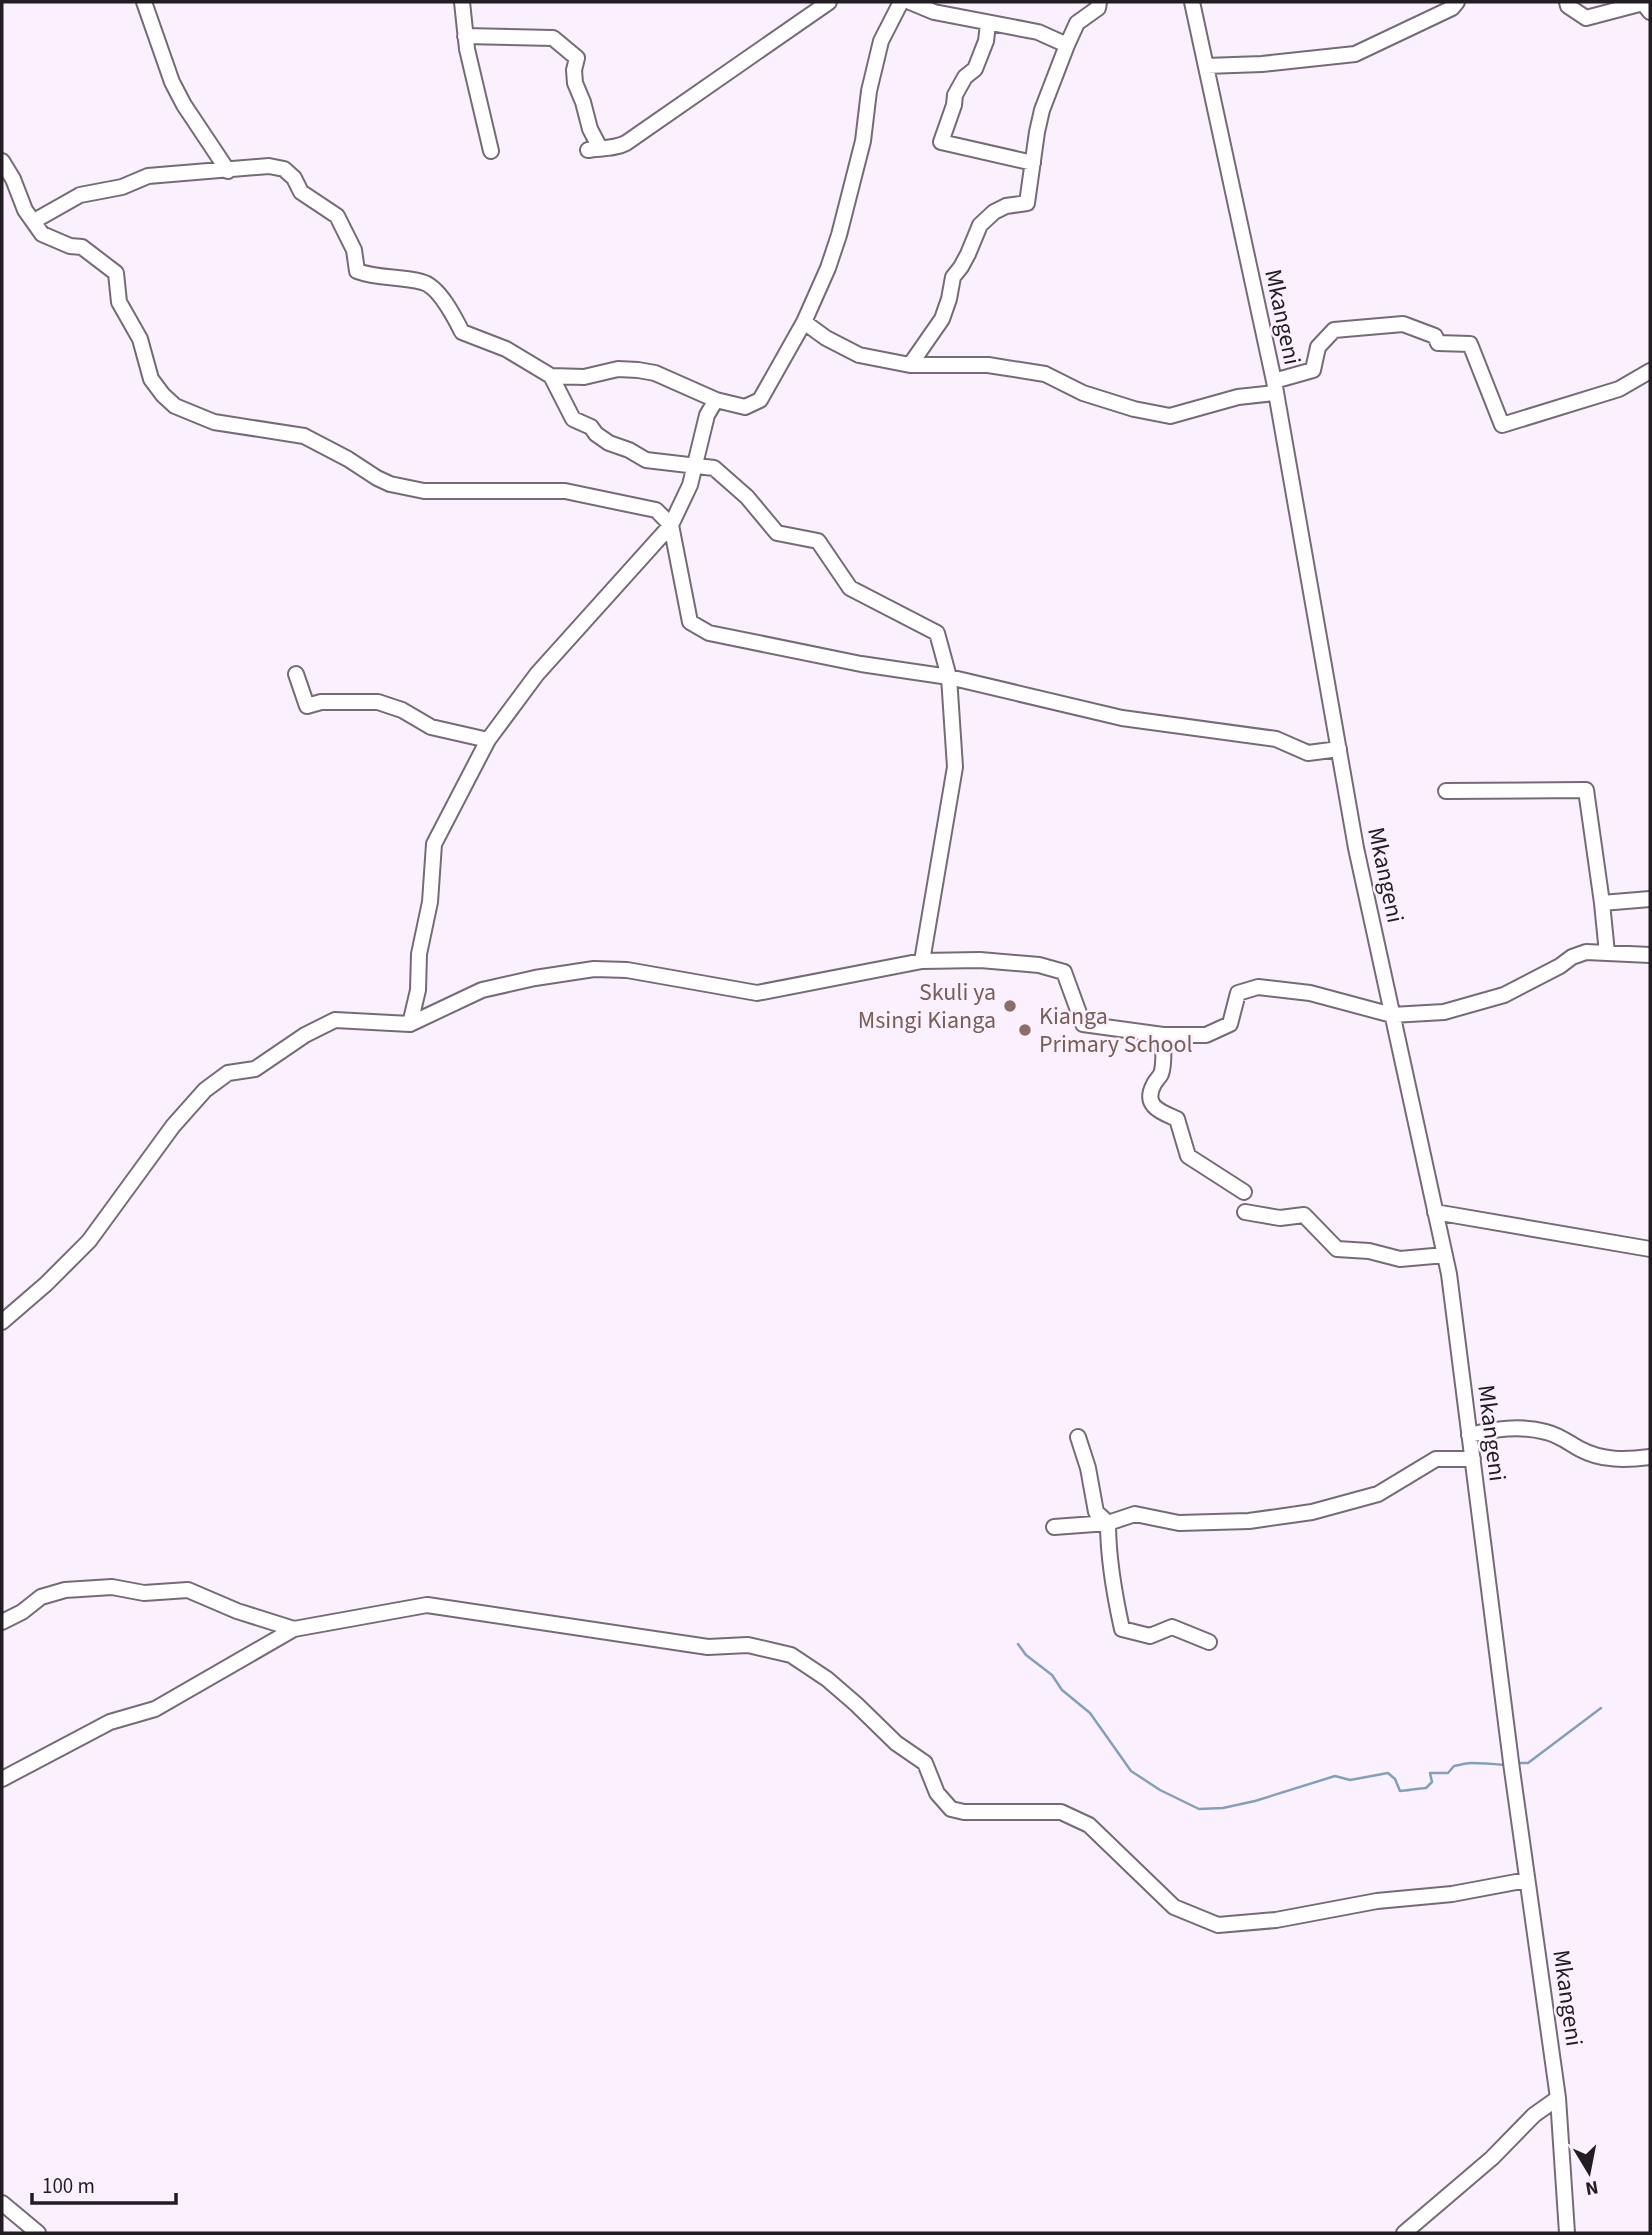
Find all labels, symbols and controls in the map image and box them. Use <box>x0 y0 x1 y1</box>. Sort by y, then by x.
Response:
street label: Mkangeni <box>1255 266 1310 368</box>
street label: Mkangeni <box>1358 824 1413 926</box>
place label: Skuli ya Msingi Kianga <box>858 975 996 1038</box>
marker: Skuli ya Msingi Kianga <box>1002 998 1018 1014</box>
place label: Kianga Primary School <box>1039 999 1193 1062</box>
marker: Kianga Primary School <box>1017 1022 1033 1038</box>
street label: Mkangeni <box>1468 1383 1515 1483</box>
street label: Mkangeni <box>1543 1948 1592 2049</box>
north arrow <box>1554 2137 1624 2207</box>
scale bar <box>32 2162 175 2206</box>
text: 100 m <box>42 2171 95 2201</box>
text: N <box>1583 2173 1600 2202</box>

